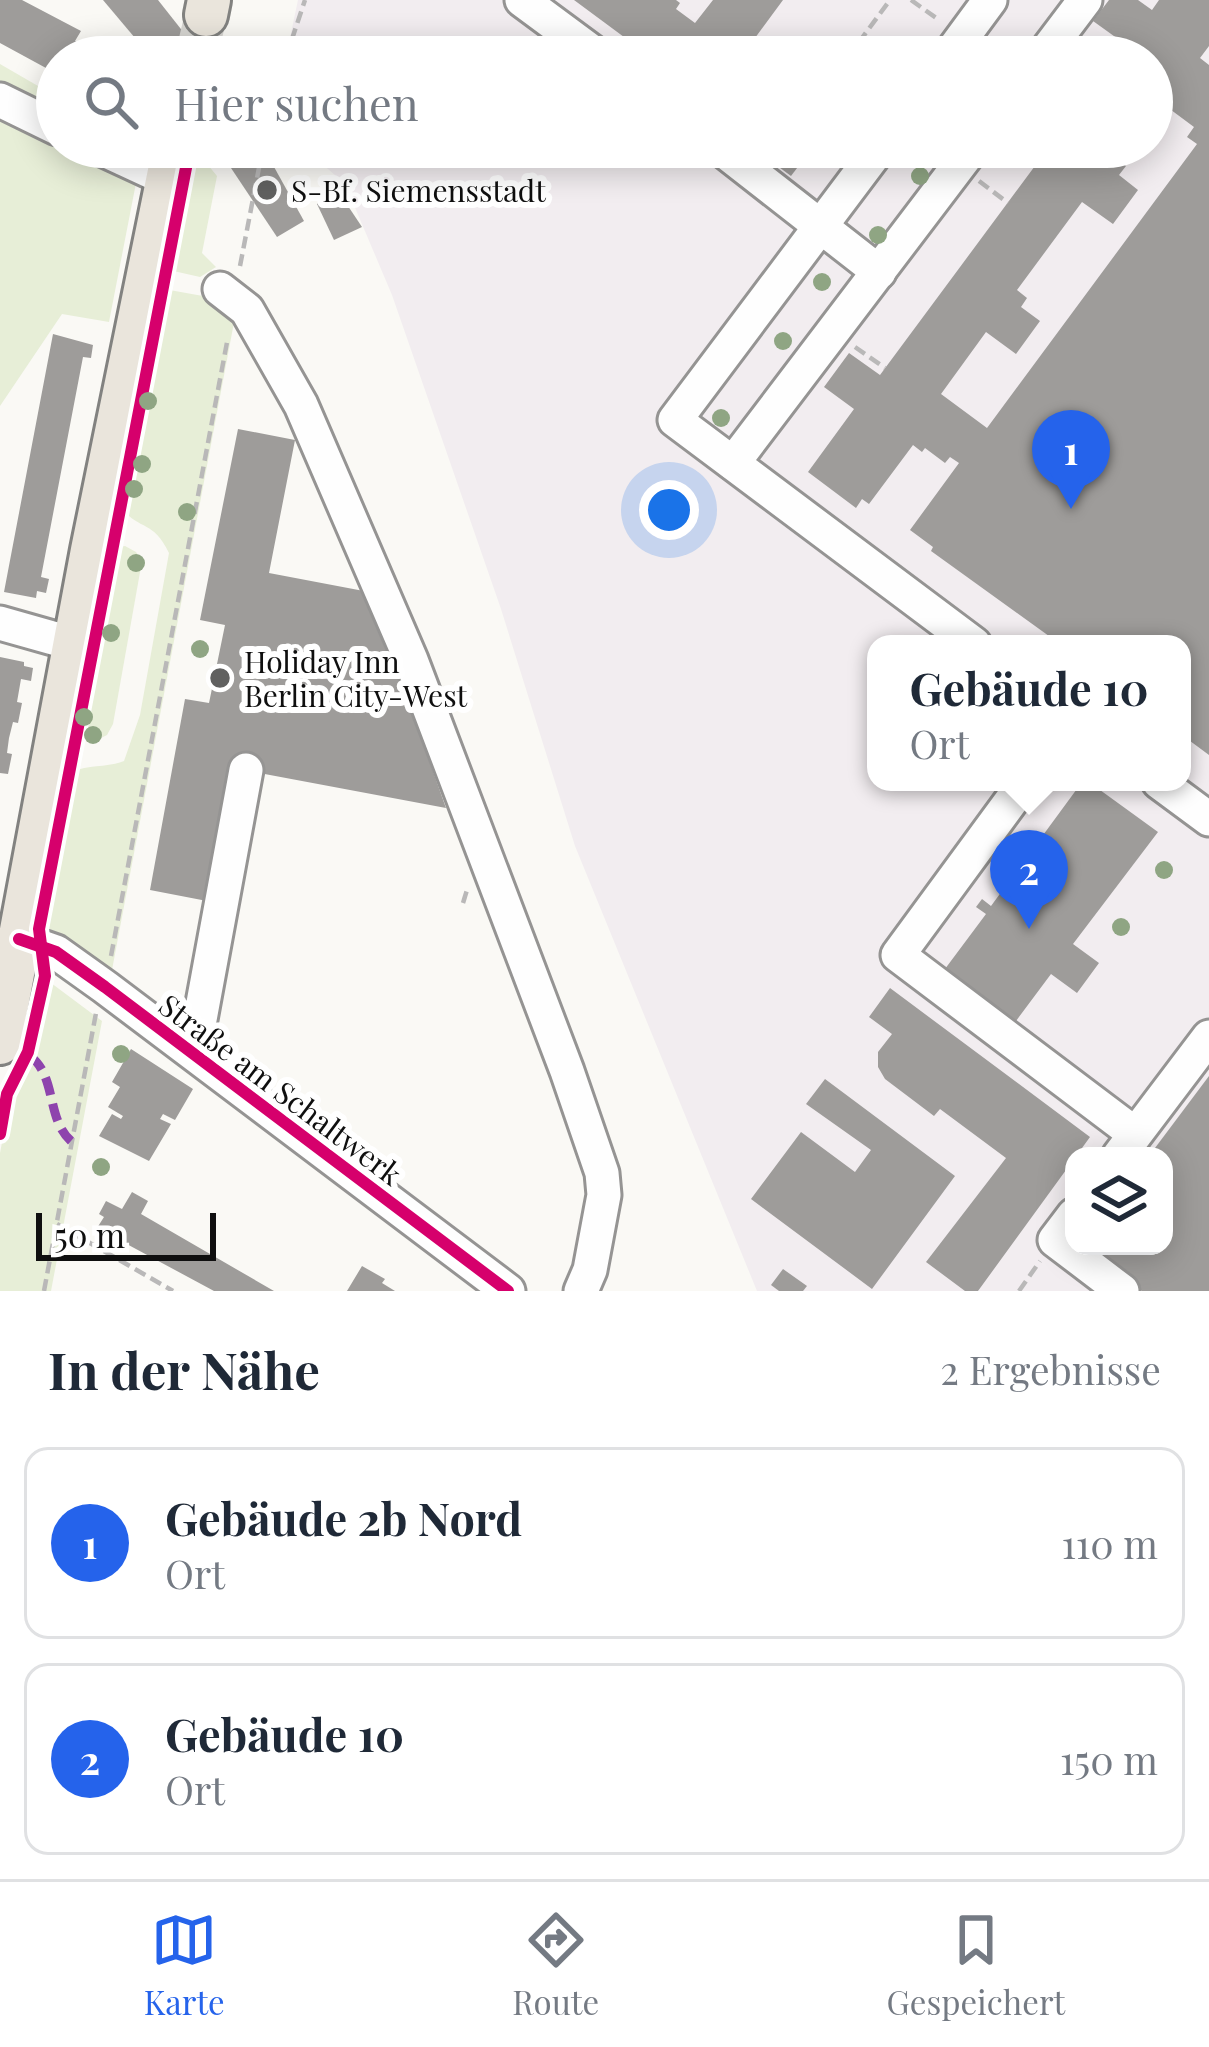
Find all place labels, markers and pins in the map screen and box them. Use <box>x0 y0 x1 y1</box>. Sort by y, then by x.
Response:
place label: S-Bf. Siemensstadt <box>291 170 546 210</box>
marker: S-Bf. Siemensstadt <box>254 177 280 203</box>
pin: 1 <box>1032 410 1110 509</box>
place label: Holiday Inn Berlin City-West <box>244 641 468 715</box>
marker: Holiday Inn Berlin City-West <box>207 665 233 691</box>
pin: 2 <box>990 830 1068 929</box>

